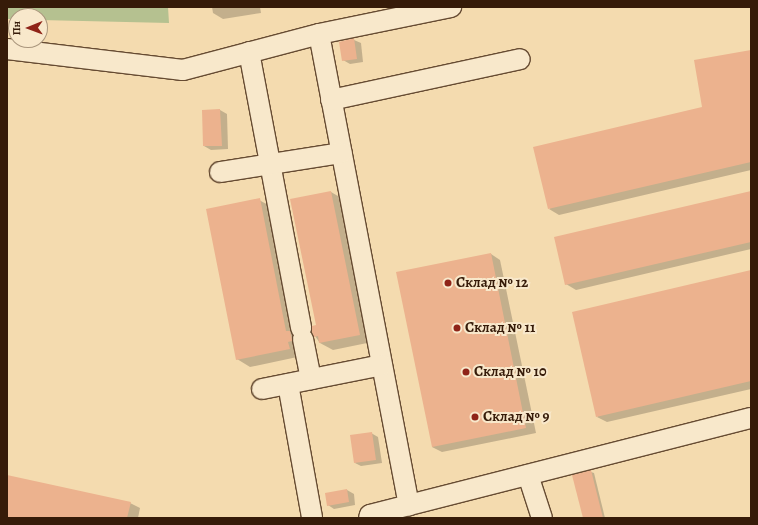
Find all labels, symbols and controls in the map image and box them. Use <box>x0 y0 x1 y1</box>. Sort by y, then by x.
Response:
north arrow <box>8 8 48 48</box>
text: Пн <box>9 21 24 36</box>
place label: Склад № 12 <box>456 274 528 292</box>
marker: Склад № 12 <box>443 278 453 288</box>
place label: Склад № 11 <box>465 319 535 337</box>
marker: Склад № 11 <box>452 323 462 333</box>
place label: Склад № 10 <box>474 363 546 381</box>
marker: Склад № 10 <box>461 367 471 377</box>
place label: Склад № 9 <box>483 408 549 426</box>
marker: Склад № 9 <box>470 412 480 422</box>

